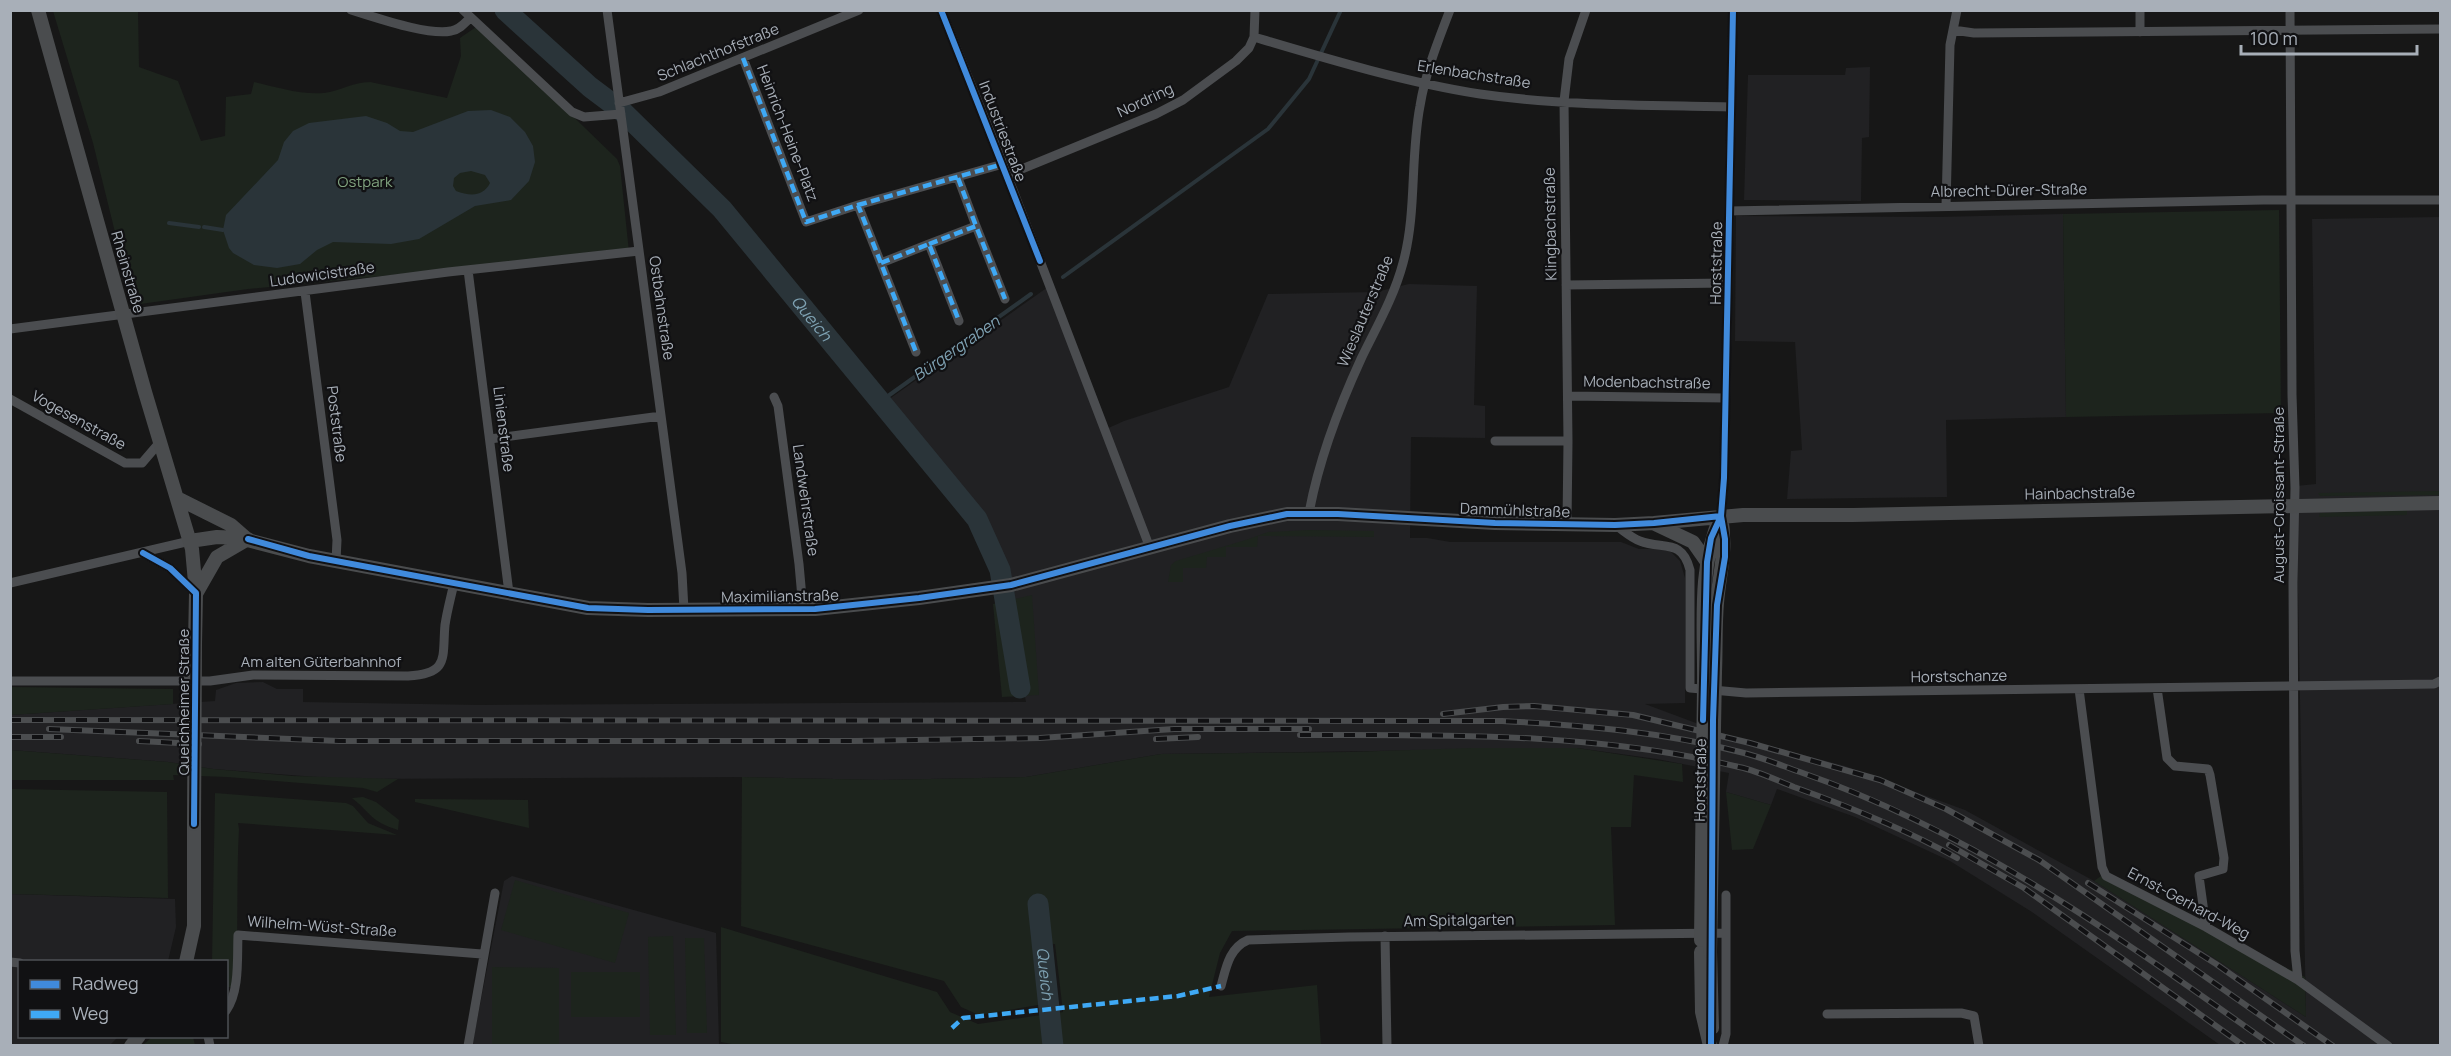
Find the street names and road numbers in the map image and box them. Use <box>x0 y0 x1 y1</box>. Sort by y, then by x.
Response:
street label: Schlachthofstraße <box>654 18 782 86</box>
street label: Erlenbachstraße <box>1416 55 1532 93</box>
street label: Heinrich-Heine-Platz <box>752 61 824 205</box>
street label: Industriestraße <box>974 77 1032 185</box>
street label: Nordring <box>1113 78 1177 122</box>
street label: Klingbachstraße <box>1539 167 1561 281</box>
street label: Albrecht-Dürer-Straße <box>1931 178 2088 202</box>
street label: Horststraße <box>1705 221 1727 305</box>
street label: Rheinstraße <box>106 228 150 316</box>
street label: Wieslauterstraße <box>1332 252 1398 370</box>
street label: Ostbahnstraße <box>644 255 680 362</box>
street label: Ludowicistraße <box>268 256 376 292</box>
street label: Modenbachstraße <box>1583 370 1711 394</box>
street label: Vogesenstraße <box>28 385 130 455</box>
street label: Poststraße <box>322 385 352 464</box>
street label: Linienstraße <box>488 385 520 473</box>
street label: August-Croissant-Straße <box>2268 407 2289 583</box>
street label: Landwehrstraße <box>788 443 824 558</box>
street label: Hainbachstraße <box>2025 482 2136 504</box>
street label: Dammühlstraße <box>1460 498 1571 522</box>
street label: Maximilianstraße <box>721 584 839 608</box>
street label: Queichheimer Straße <box>173 628 194 775</box>
street label: Am alten Güterbahnhof <box>241 651 402 672</box>
street label: Horstschanze <box>1911 665 2008 687</box>
street label: Horststraße <box>1689 738 1711 822</box>
street label: Ernst-Gerhard-Weg <box>2124 862 2254 944</box>
street label: Am Spitalgarten <box>1404 909 1514 931</box>
street label: Wilhelm-Wüst-Straße <box>247 910 397 942</box>

